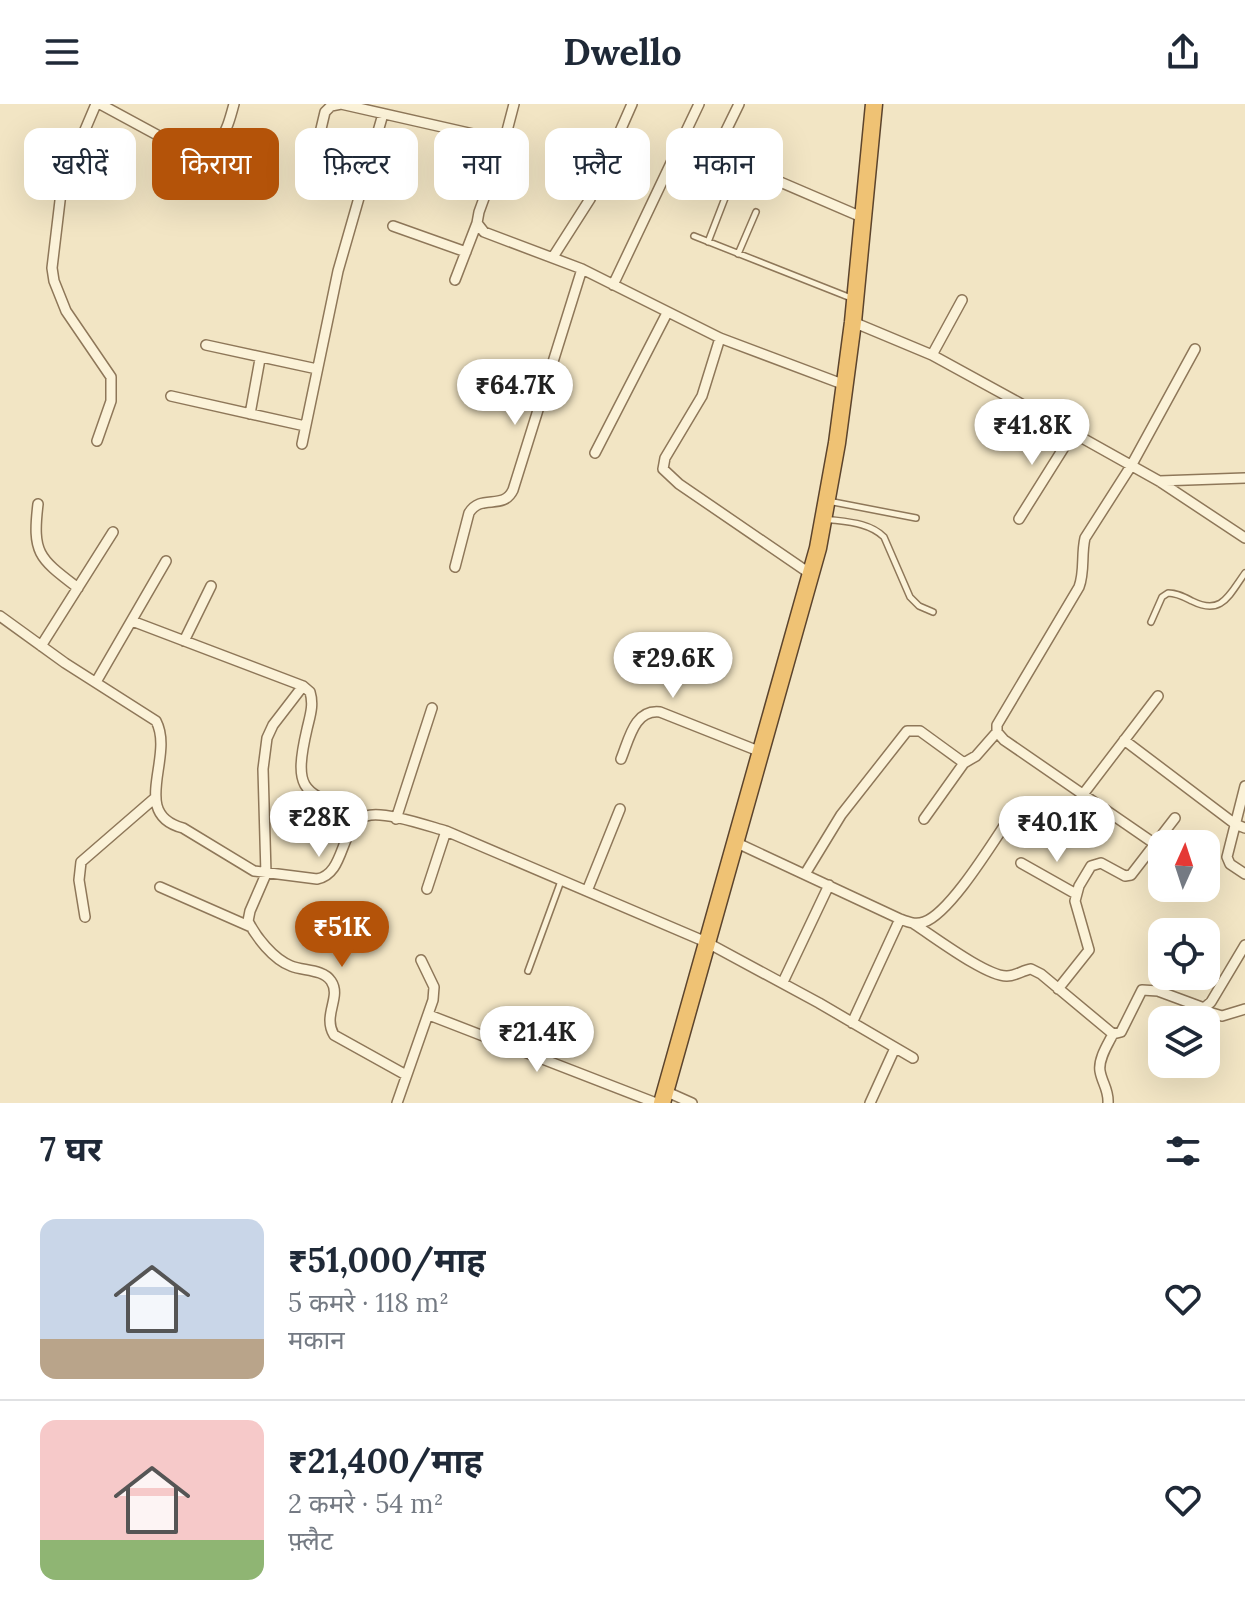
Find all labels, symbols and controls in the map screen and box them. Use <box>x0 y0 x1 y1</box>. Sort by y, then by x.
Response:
text: Dwello <box>563 29 682 75</box>
icon: menu <box>40 30 84 74</box>
icon: share <box>1161 30 1205 74</box>
chip: खरीदें <box>24 128 136 200</box>
chip: किराया <box>152 128 279 200</box>
chip: फ़िल्टर <box>295 128 418 200</box>
chip: नया <box>434 128 529 200</box>
chip: फ़्लैट <box>545 128 650 200</box>
chip: मकान <box>666 128 783 200</box>
pin: ₹64.7K <box>450 359 580 427</box>
text: ₹64.7K <box>475 368 555 401</box>
pin: ₹41.8K <box>967 399 1097 467</box>
text: ₹41.8K <box>992 408 1072 441</box>
pin: ₹29.6K <box>608 632 738 700</box>
text: ₹29.6K <box>632 641 714 674</box>
pin: ₹28K <box>272 791 366 859</box>
pin: ₹40.1K <box>992 796 1122 864</box>
text: ₹28K <box>288 800 350 833</box>
text: ₹40.1K <box>1017 805 1097 838</box>
north arrow <box>1148 830 1220 902</box>
map controls <box>1148 830 1220 1078</box>
pin: ₹51K <box>295 901 389 969</box>
text: ₹51K <box>313 910 371 943</box>
button: locate <box>1148 918 1220 990</box>
pin: ₹21.4K <box>472 1006 602 1074</box>
button: layers <box>1148 1006 1220 1078</box>
text: ₹21.4K <box>498 1015 576 1048</box>
text: 7 घर <box>40 1127 102 1170</box>
icon: filters <box>1161 1129 1205 1173</box>
text: ₹51,000/माह <box>288 1238 485 1281</box>
icon: home <box>104 1251 200 1347</box>
icon: heart <box>1161 1277 1205 1321</box>
text: 5 कमरे · 118 m² <box>288 1286 449 1319</box>
text: मकान <box>288 1323 345 1356</box>
text: ₹21,400/माह <box>288 1439 483 1482</box>
icon: home <box>104 1452 200 1548</box>
icon: heart <box>1161 1478 1205 1522</box>
text: 2 कमरे · 54 m² <box>288 1487 443 1520</box>
text: फ़्लैट <box>288 1524 333 1557</box>

